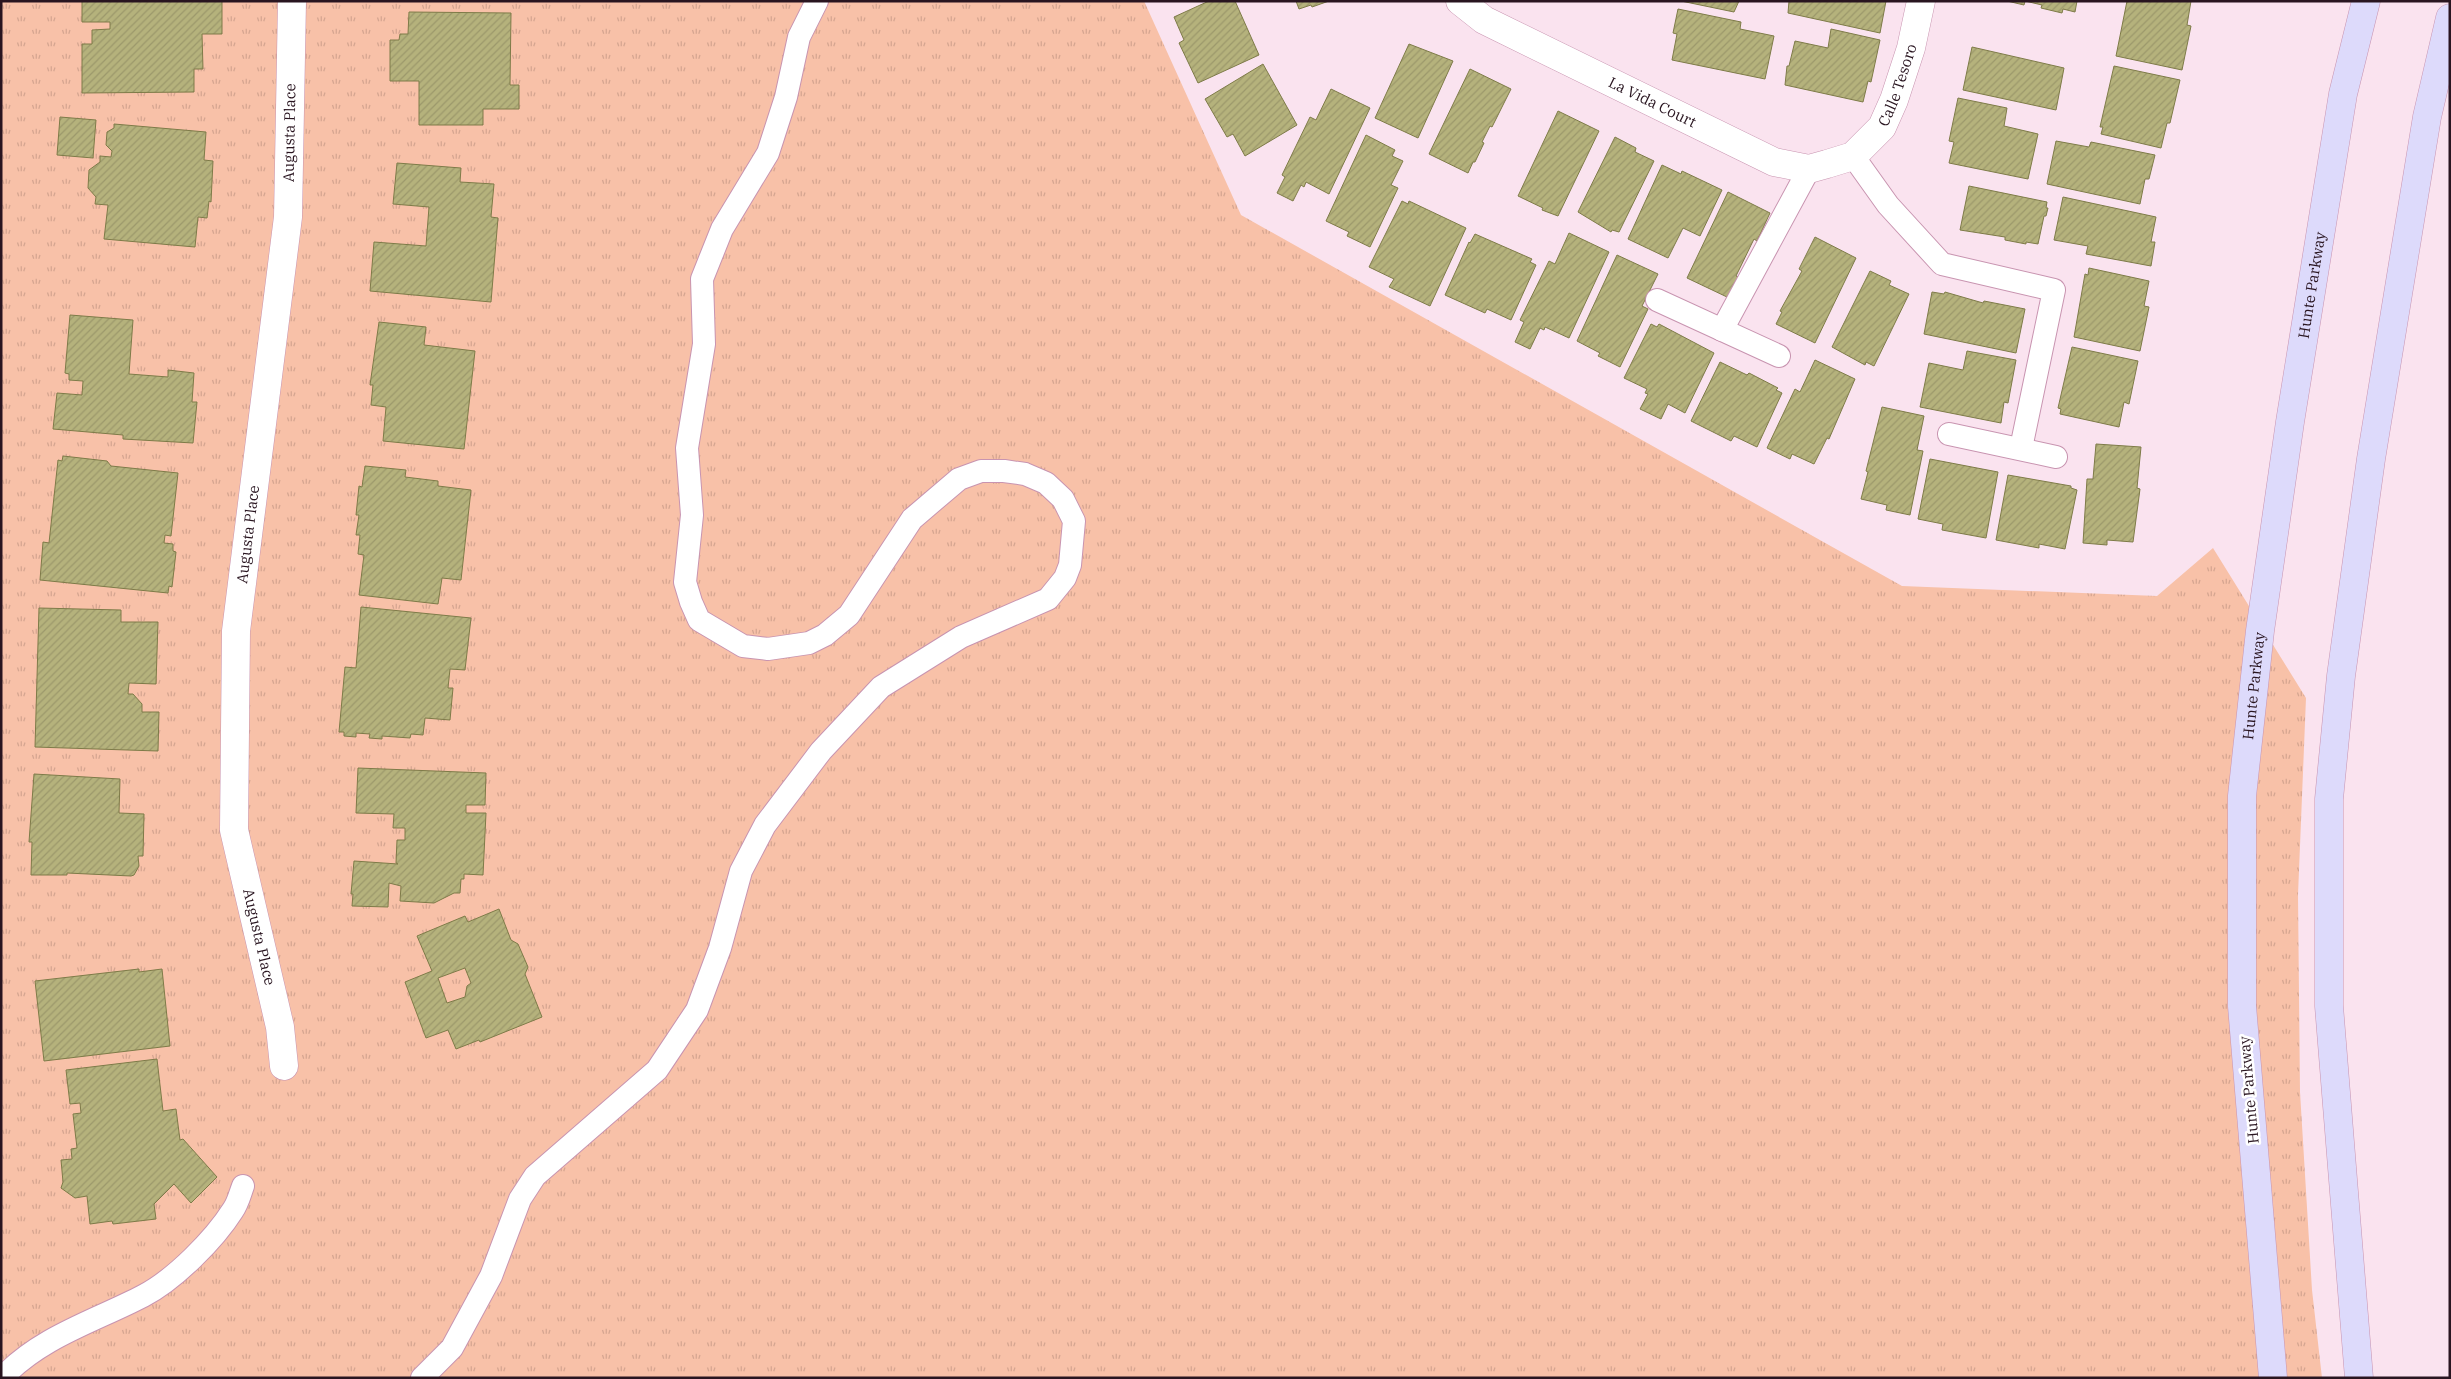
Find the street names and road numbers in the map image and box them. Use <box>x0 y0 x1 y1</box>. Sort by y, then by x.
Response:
street label: Calle Tesoro <box>1874 41 1921 129</box>
street label: La Vida Court <box>1606 72 1699 131</box>
street label: Augusta Place <box>279 83 299 182</box>
street label: Hunte Parkway <box>2294 230 2330 340</box>
street label: Augusta Place <box>232 484 263 584</box>
street label: Hunte Parkway <box>2238 631 2269 741</box>
street label: Augusta Place <box>239 887 280 987</box>
street label: Hunte Parkway <box>2234 1036 2263 1145</box>

